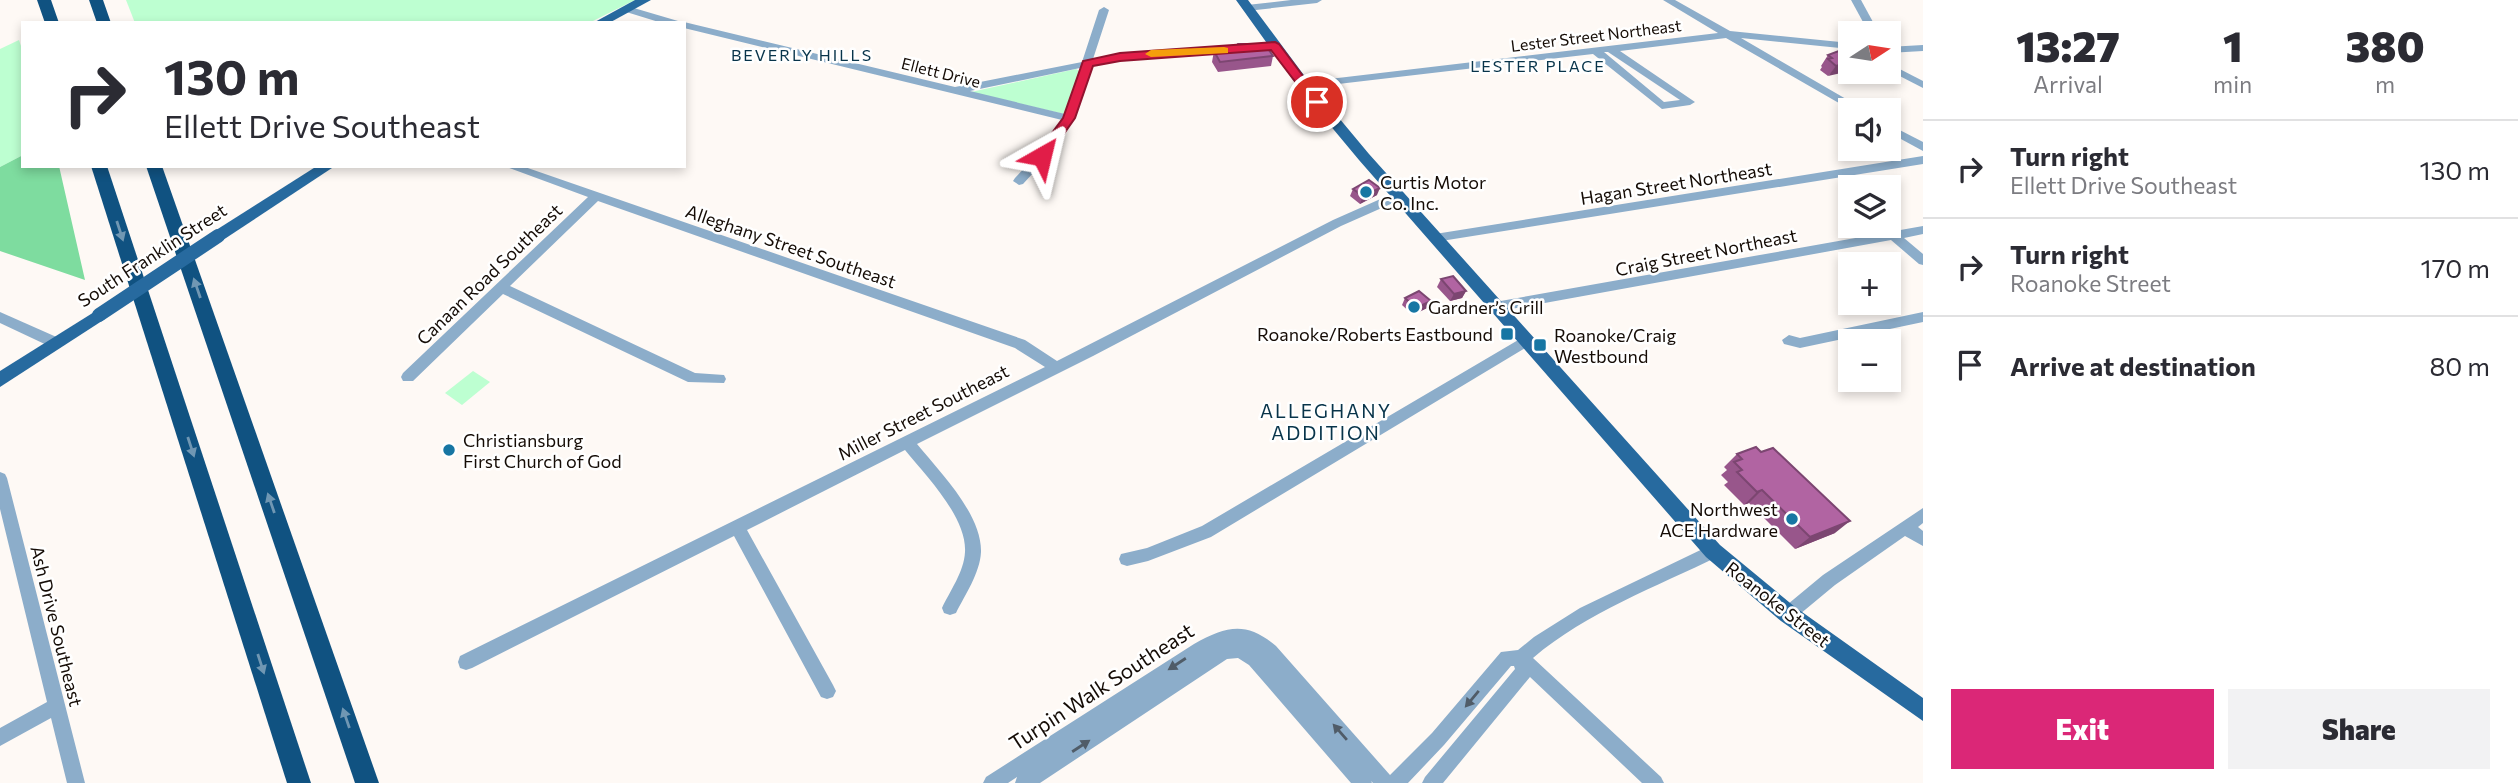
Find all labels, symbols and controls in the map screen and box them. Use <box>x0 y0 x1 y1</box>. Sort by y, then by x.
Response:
street label: Lester Street Northeast <box>1510 15 1683 55</box>
text: 13:27 <box>2016 19 2120 71</box>
text: 1 <box>2223 19 2242 71</box>
text: 380 <box>2346 19 2425 71</box>
north arrow <box>1838 21 1900 84</box>
map controls <box>1838 21 1901 392</box>
text: 130 m <box>164 45 299 105</box>
district label: BEVERLY HILLS <box>731 45 873 64</box>
icon: right <box>49 49 140 140</box>
street label: Ellett Drive <box>900 53 982 91</box>
district label: LESTER PLACE <box>1470 56 1606 75</box>
text: Arrival <box>2033 70 2103 98</box>
text: min <box>2213 70 2252 98</box>
text: m <box>2375 70 2395 98</box>
pin <box>1287 72 1347 132</box>
icon: arrive <box>1298 83 1336 121</box>
button: sound <box>1838 98 1901 161</box>
text: Ellett Drive Southeast <box>164 105 480 145</box>
position arrow <box>1005 119 1079 193</box>
text: Turn right <box>2010 140 2129 171</box>
icon: right <box>1951 150 1989 188</box>
text: 130 m <box>2419 154 2490 185</box>
street label: Hagan Street Northeast <box>1579 157 1773 209</box>
place label: Curtis Motor Co. Inc. <box>1380 171 1486 214</box>
text: Ellett Drive Southeast <box>2010 171 2237 199</box>
button: layers <box>1838 175 1901 238</box>
marker: Curtis Motor Co. Inc. <box>1358 184 1374 200</box>
street label: South Franklin Street <box>74 199 230 311</box>
street label: Canaan Road Southeast <box>412 199 566 349</box>
street label: Alleghany Street Southeast <box>683 200 899 292</box>
one-way arrow <box>115 221 126 242</box>
street label: Craig Street Northeast <box>1613 224 1799 280</box>
text: Turn right <box>2010 238 2129 269</box>
icon: right <box>1951 248 1989 286</box>
button: + <box>1838 252 1901 315</box>
text: 170 m <box>2421 252 2490 283</box>
text: Roanoke Street <box>2010 269 2171 297</box>
one-way arrow <box>191 278 202 299</box>
place label: Gardner’s Grill <box>1428 296 1544 318</box>
marker: Gardner’s Grill <box>1406 299 1422 315</box>
place label: Roanoke/Roberts Eastbound <box>1257 323 1493 345</box>
place label: Roanoke/Craig Westbound <box>1554 324 1676 367</box>
marker: Roanoke/Roberts Eastbound <box>1499 326 1515 342</box>
button: − <box>1838 329 1901 392</box>
marker: Roanoke/Craig Westbound <box>1532 337 1548 353</box>
icon: arrive <box>1951 346 1989 384</box>
text: Arrive at destination <box>2010 350 2256 381</box>
text: 80 m <box>2430 350 2490 381</box>
street label: Miller Street Southeast <box>834 359 1012 465</box>
district label: ALLEGHANY ADDITION <box>1260 399 1392 444</box>
place label: Christiansburg First Church of God <box>463 429 622 472</box>
one-way arrow <box>186 437 197 458</box>
marker: Christiansburg First Church of God <box>441 442 457 458</box>
one-way arrow <box>265 493 276 514</box>
place label: Northwest ACE Hardware <box>1659 498 1778 541</box>
marker: Northwest ACE Hardware <box>1784 511 1800 527</box>
street label: Ash Drive Southeast <box>26 543 88 709</box>
street label: Roanoke Street <box>1722 557 1834 651</box>
street label: Turpin Walk Southeast <box>1004 617 1198 755</box>
one-way arrow <box>256 653 267 674</box>
one-way arrow <box>1167 658 1186 671</box>
button: Exit <box>1951 689 2214 769</box>
button: Share <box>2228 689 2490 769</box>
one-way arrow <box>1465 690 1480 707</box>
one-way arrow <box>340 707 351 728</box>
one-way arrow <box>1332 723 1348 741</box>
one-way arrow <box>1072 739 1091 752</box>

